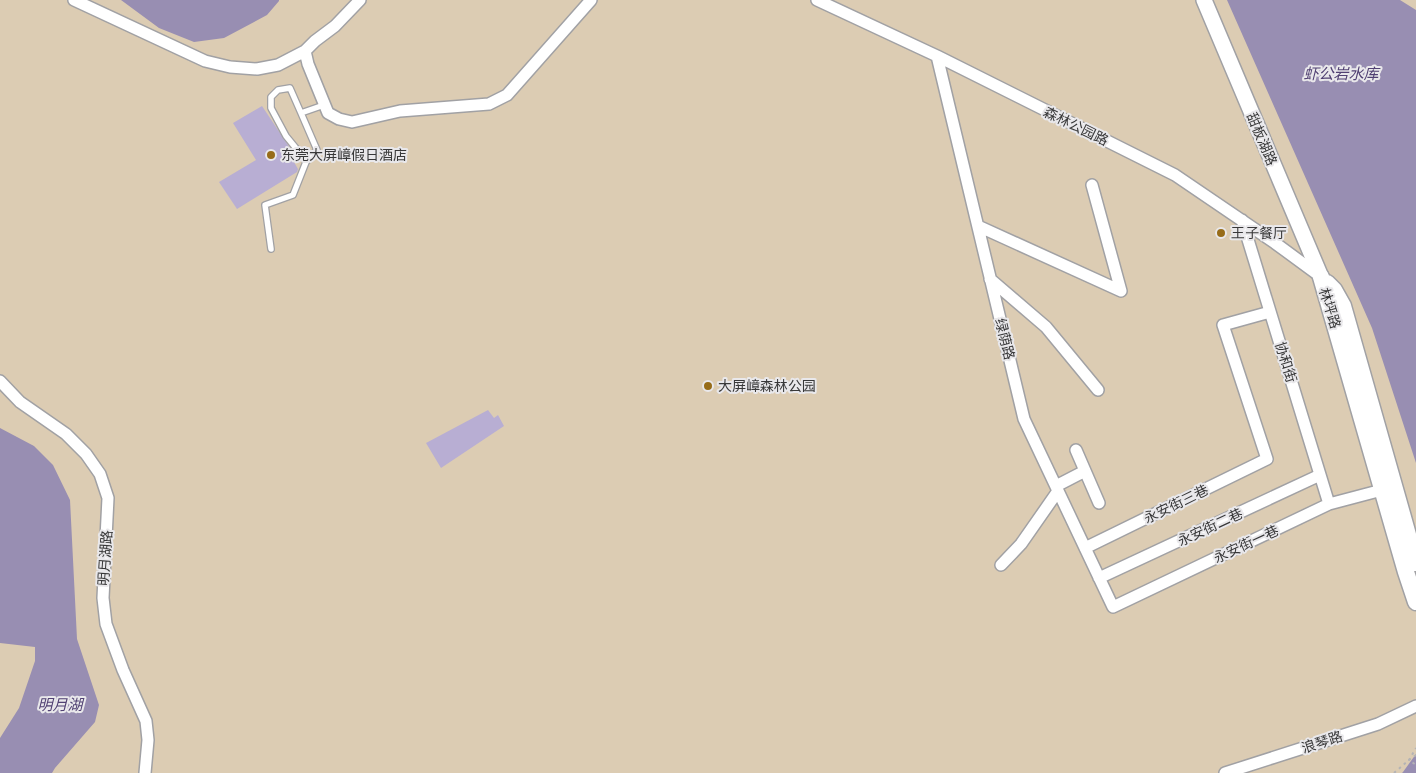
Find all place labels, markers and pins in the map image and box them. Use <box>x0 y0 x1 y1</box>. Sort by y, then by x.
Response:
place label: 东莞大屏嶂假日酒店 <box>281 146 407 166</box>
marker: 东莞大屏嶂假日酒店 <box>265 149 277 161</box>
place label: 王子餐厅 <box>1231 224 1287 244</box>
marker: 王子餐厅 <box>1215 227 1227 239</box>
place label: 大屏嶂森林公园 <box>718 377 816 397</box>
marker: 大屏嶂森林公园 <box>702 380 714 392</box>

